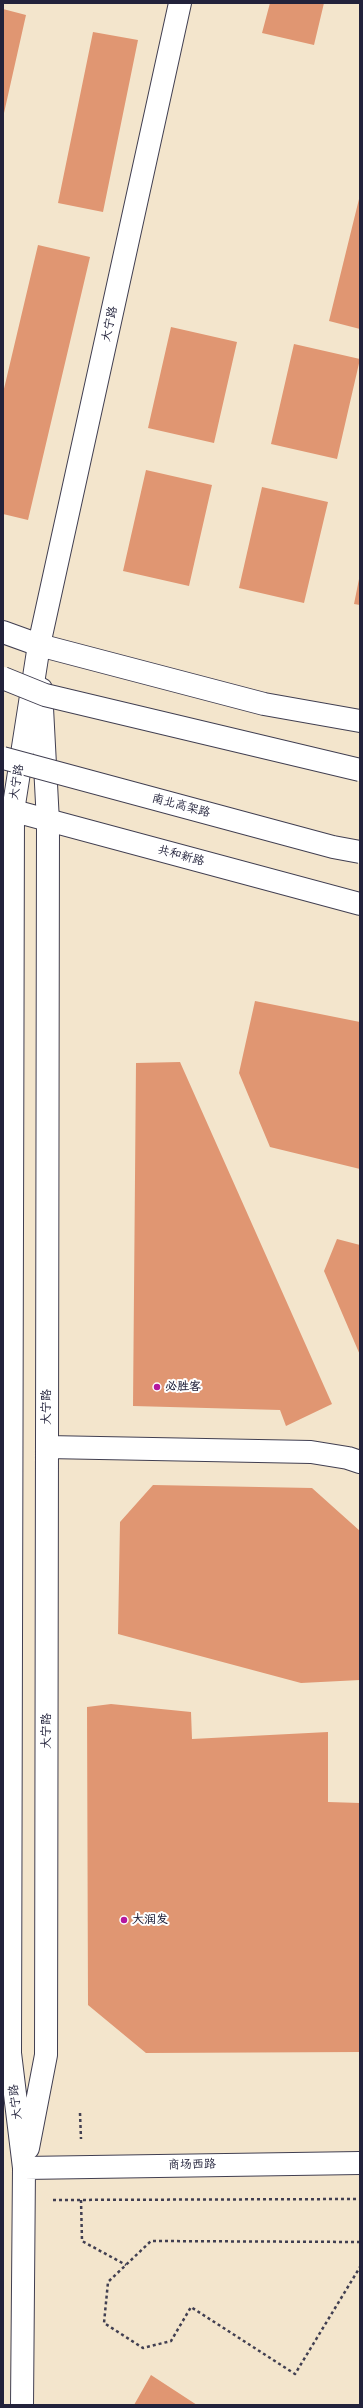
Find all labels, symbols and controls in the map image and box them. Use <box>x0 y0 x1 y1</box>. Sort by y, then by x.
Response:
street label: 大宁路 <box>99 305 121 343</box>
street label: 大宁路 <box>7 763 27 801</box>
street label: 南北高架路 <box>150 791 212 821</box>
street label: 共和新路 <box>156 843 206 869</box>
place label: 必胜客 <box>165 1380 201 1394</box>
marker: 必胜客 <box>152 1382 162 1392</box>
street label: 大宁路 <box>40 1389 54 1425</box>
street label: 大宁路 <box>40 1713 54 1749</box>
place label: 大润发 <box>132 1913 168 1927</box>
marker: 大润发 <box>119 1915 129 1925</box>
street label: 大宁路 <box>7 2083 25 2121</box>
street label: 商场西路 <box>168 2157 216 2173</box>

